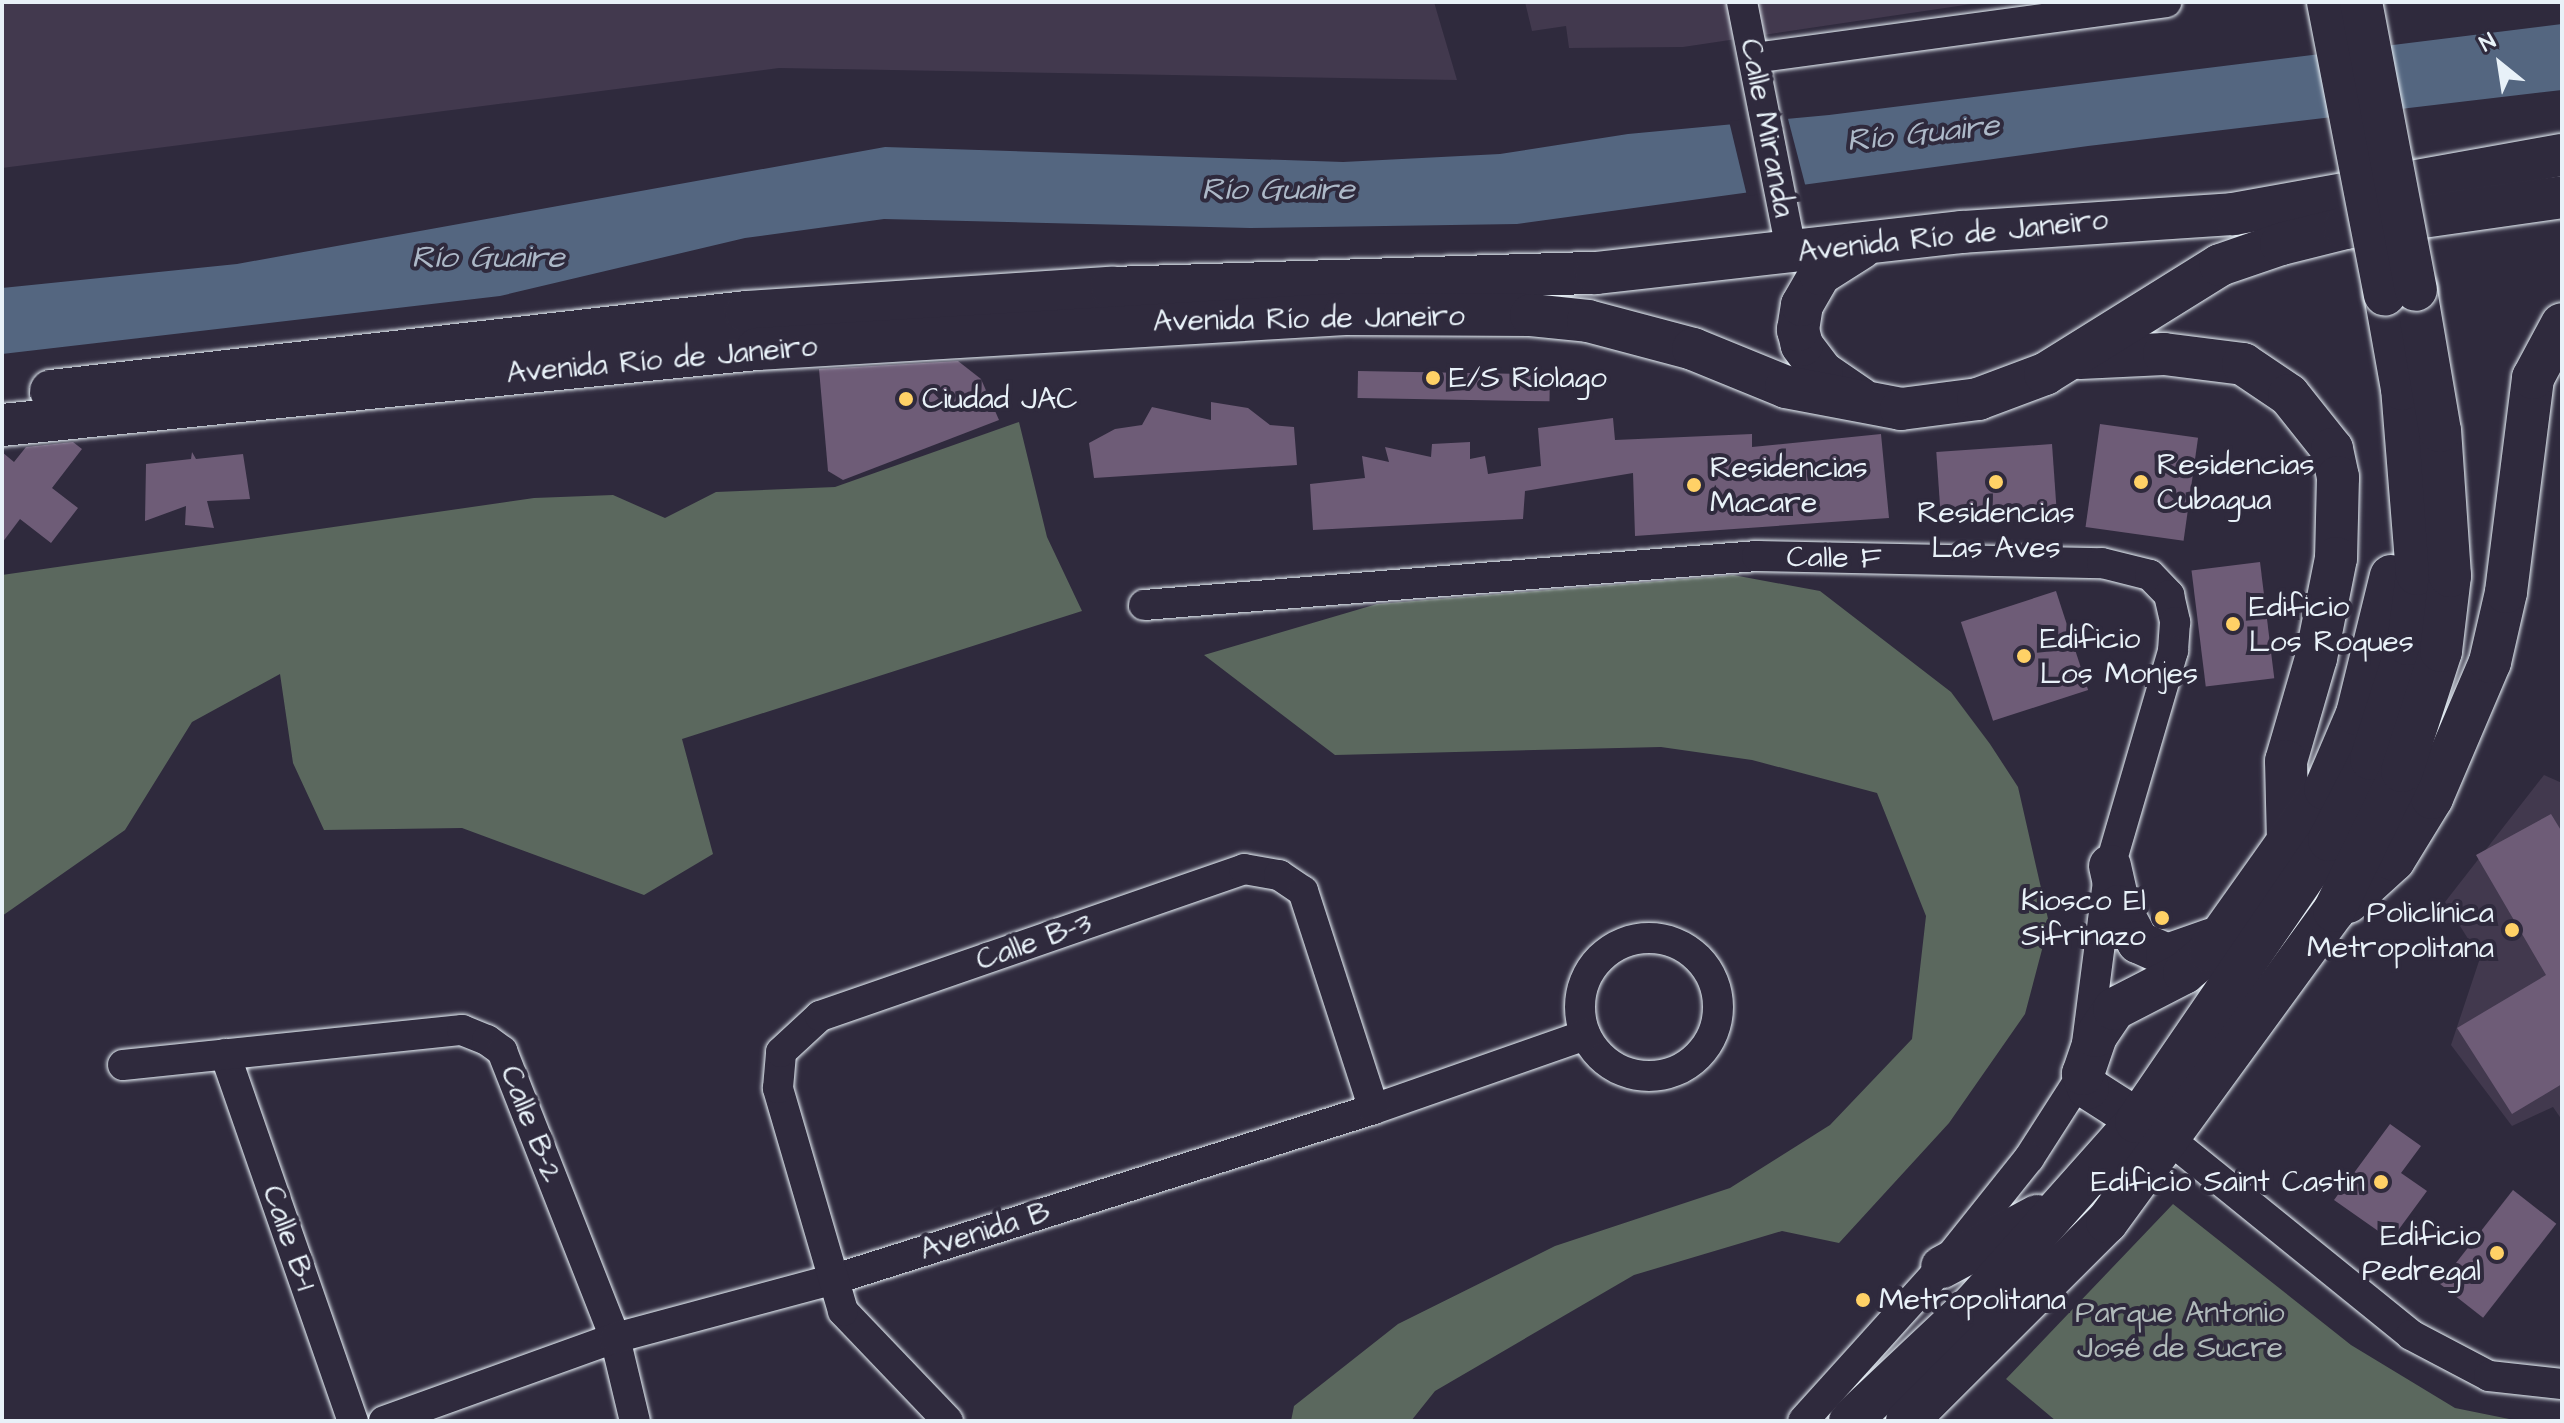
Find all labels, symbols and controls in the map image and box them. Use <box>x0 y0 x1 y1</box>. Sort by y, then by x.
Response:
north arrow <box>2460 24 2540 104</box>
text: N <box>2474 26 2501 60</box>
street label: Calle Miranda <box>1732 36 1802 220</box>
water label: Río Guaire <box>1845 107 2001 161</box>
water label: Río Guaire <box>1202 171 1354 209</box>
street label: Avenida Río de Janeiro <box>1796 202 2110 270</box>
water label: Río Guaire <box>412 239 564 277</box>
street label: Avenida Río de Janeiro <box>1153 298 1465 340</box>
street label: Avenida Río de Janeiro <box>505 328 819 392</box>
place label: E/S Ríolago <box>1449 360 1607 396</box>
marker: E/S Ríolago <box>1424 369 1442 387</box>
place label: Ciudad JAC <box>922 381 1077 417</box>
marker: Ciudad JAC <box>897 390 915 408</box>
place label: Residencias Cubagua <box>2157 447 2315 518</box>
place label: Residencias Macare <box>1710 450 1868 520</box>
marker: Residencias Las Aves <box>1987 473 2005 491</box>
marker: Residencias Cubagua <box>2132 473 2150 491</box>
marker: Residencias Macare <box>1685 476 1703 494</box>
place label: Residencias Las Aves <box>1917 495 2075 566</box>
street label: Calle F <box>1786 539 1882 577</box>
place label: Edificio Los Roques <box>2249 589 2414 660</box>
marker: Edificio Los Roques <box>2224 615 2242 633</box>
place label: Edificio Los Monjes <box>2040 621 2198 692</box>
marker: Edificio Los Monjes <box>2015 647 2033 665</box>
place label: Kiosco El Sifrinazo <box>2021 883 2146 954</box>
place label: Policlínica Metropolitana <box>2307 895 2494 966</box>
street label: Calle B-3 <box>971 905 1097 979</box>
marker: Kiosco El Sifrinazo <box>2153 909 2171 927</box>
marker: Policlínica Metropolitana <box>2501 919 2523 941</box>
street label: Calle B-2 <box>492 1061 570 1187</box>
place label: Edificio Saint Castin <box>2091 1164 2365 1200</box>
marker: Edificio Saint Castin <box>2372 1173 2390 1191</box>
street label: Calle B-1 <box>254 1181 324 1295</box>
street label: Avenida B <box>915 1194 1055 1268</box>
place label: Edificio Pedregal <box>2362 1218 2481 1288</box>
marker: Edificio Pedregal <box>2488 1244 2506 1262</box>
place label: Metropolitana <box>1879 1282 2066 1318</box>
marker: Metropolitana <box>1854 1291 1872 1309</box>
park label: Parque Antonio José de Sucre <box>2075 1295 2285 1366</box>

